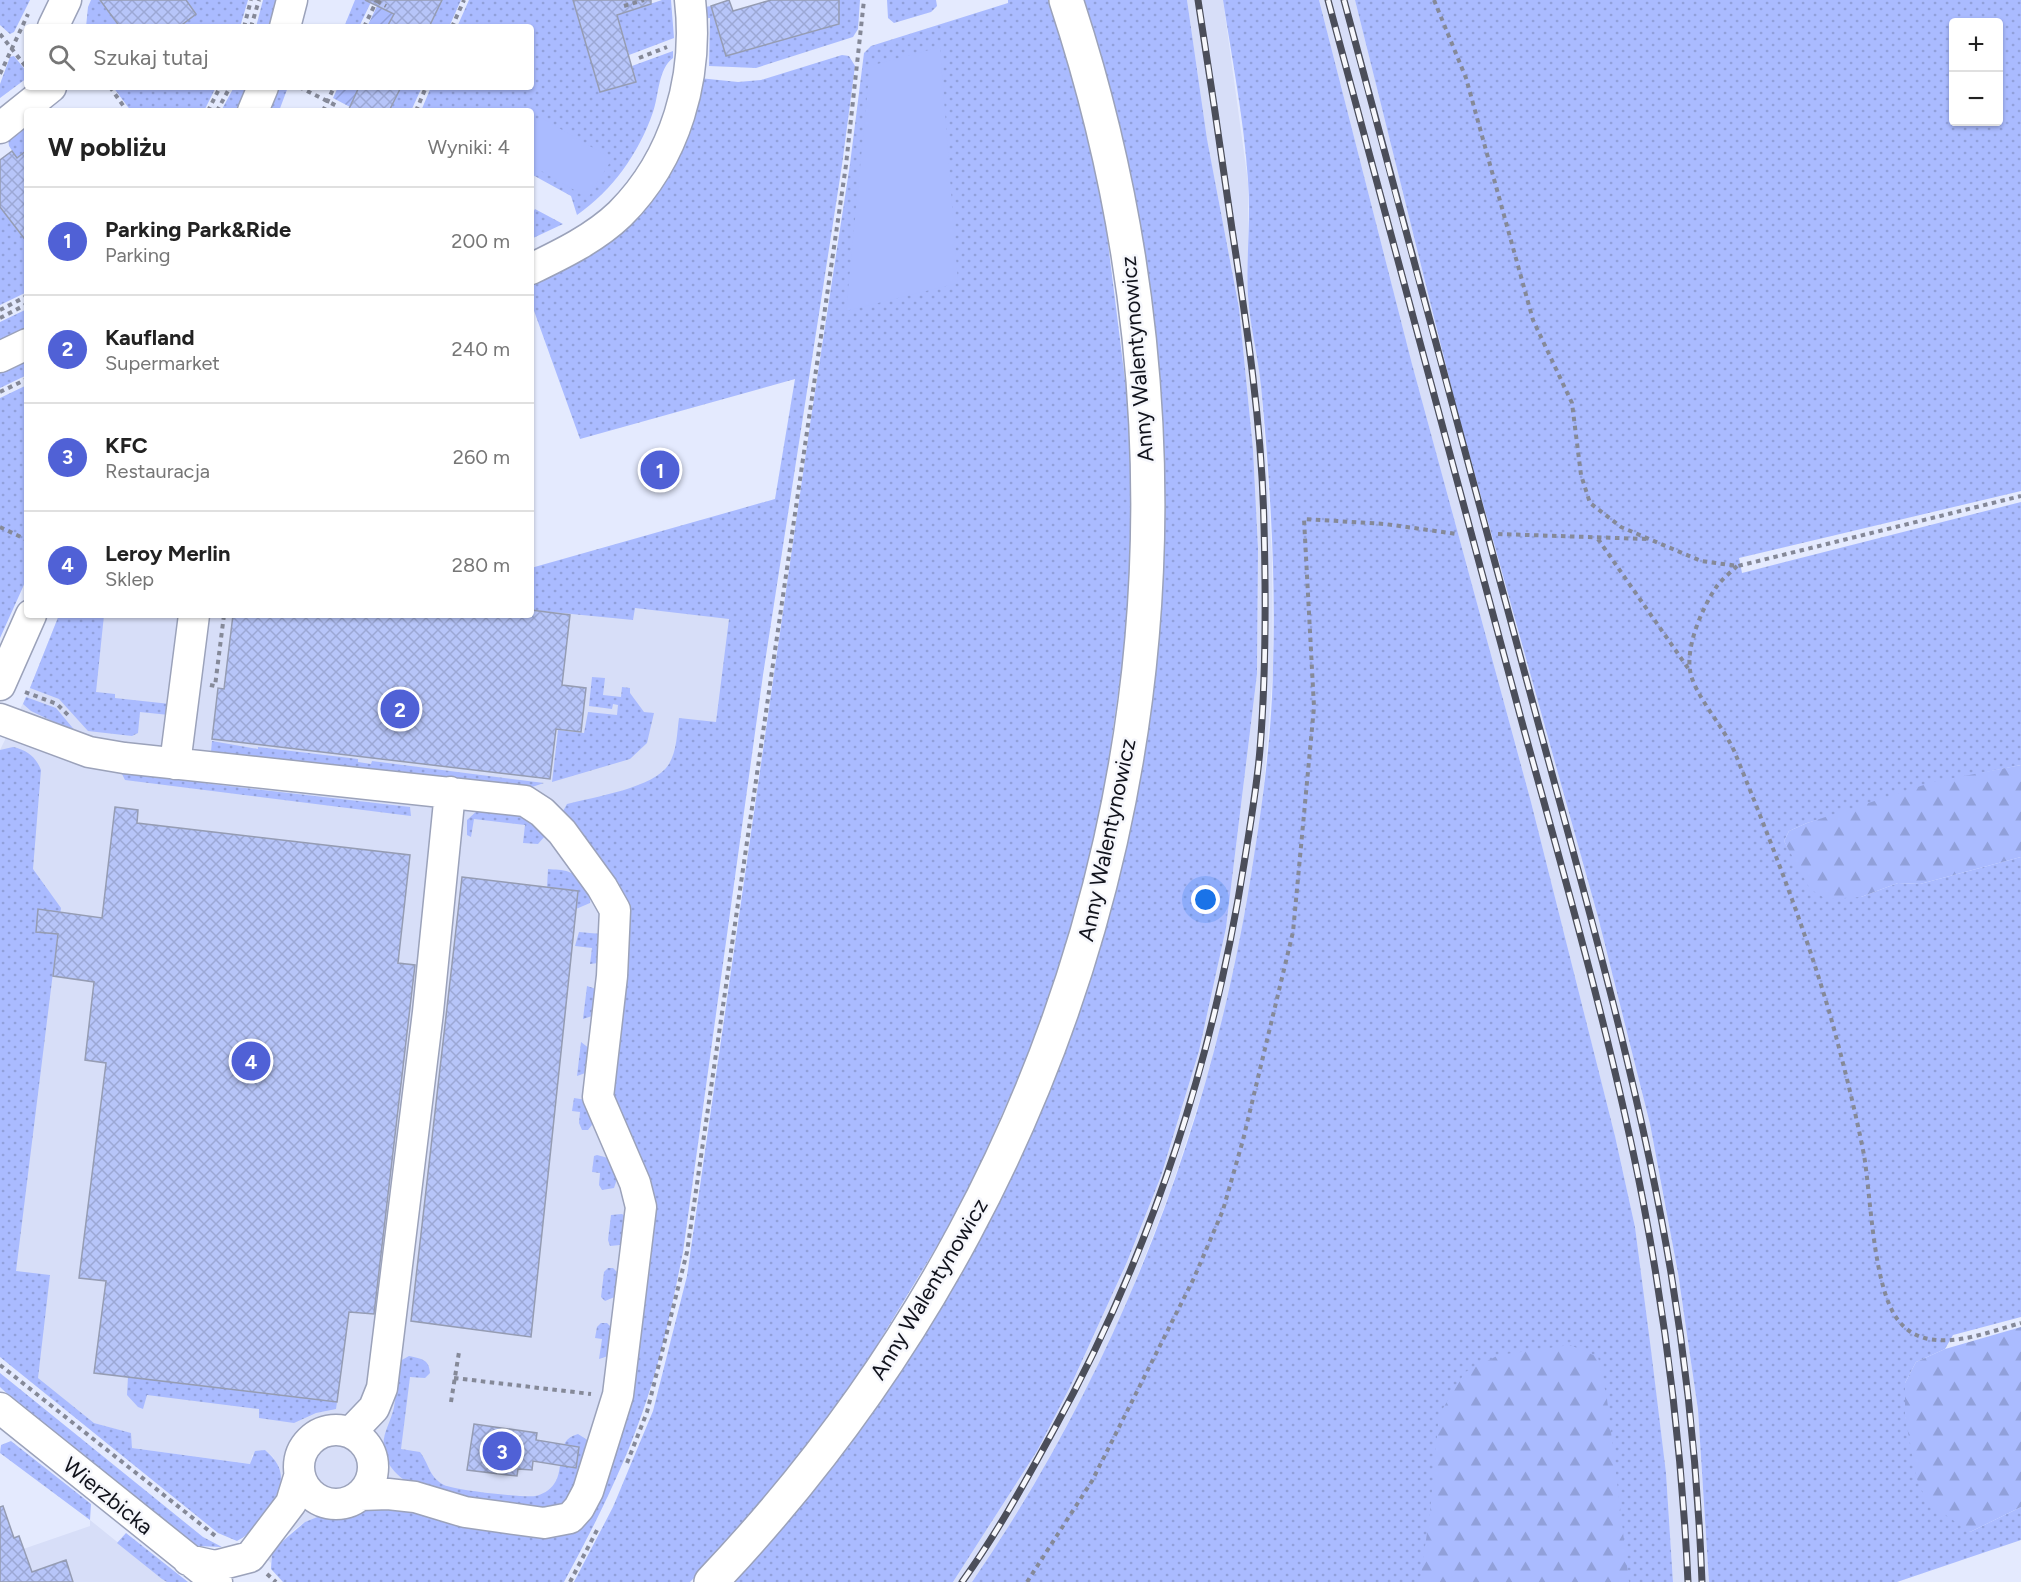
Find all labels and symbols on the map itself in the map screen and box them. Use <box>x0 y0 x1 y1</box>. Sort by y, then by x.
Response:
street label: Anny Walentynowicz <box>1115 255 1159 463</box>
pin: 1 <box>640 448 680 492</box>
pin: 2 <box>380 686 420 732</box>
street label: Anny Walentynowicz <box>1072 736 1142 944</box>
your location <box>1191 885 1220 914</box>
pin: 4 <box>232 1038 270 1084</box>
street label: Anny Walentynowicz <box>864 1194 994 1384</box>
pin: 3 <box>482 1428 522 1474</box>
street label: Wierzbicka <box>58 1452 158 1540</box>

